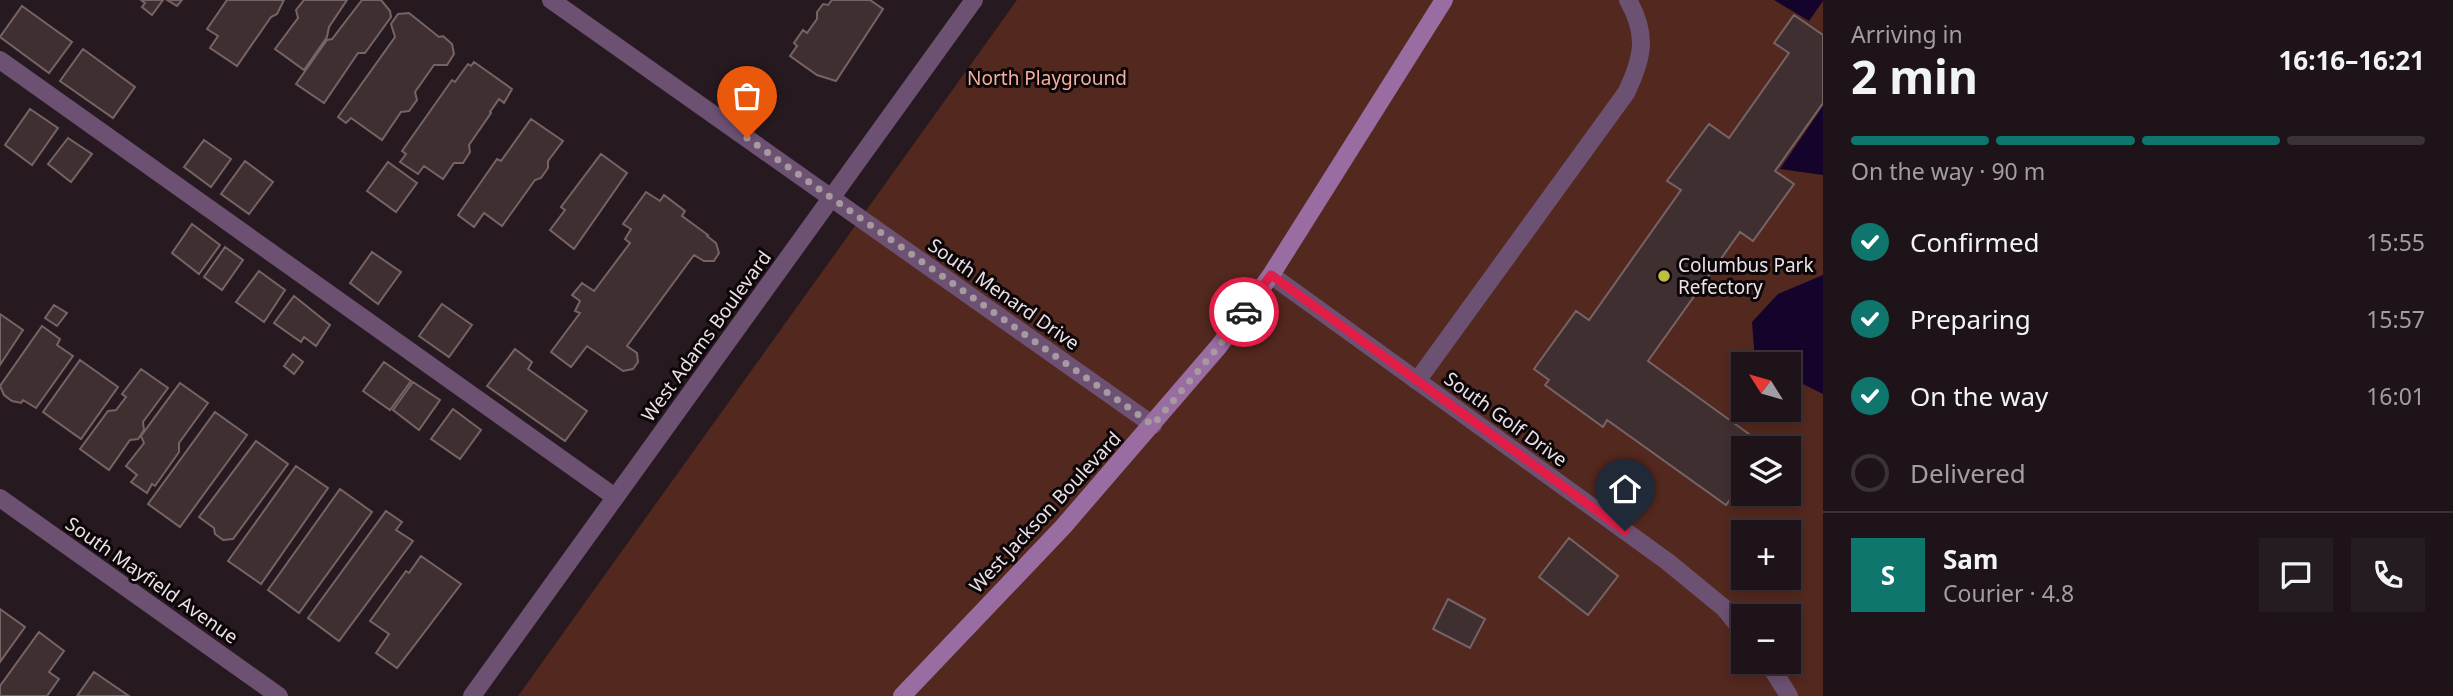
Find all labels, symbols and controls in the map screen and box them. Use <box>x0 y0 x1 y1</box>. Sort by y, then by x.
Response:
text: Arriving in <box>1851 18 1963 50</box>
text: 16:16–16:21 <box>2278 42 2425 78</box>
text: 2 min <box>1851 45 1978 107</box>
park label: North Playground <box>967 65 1127 91</box>
pin <box>717 66 777 138</box>
icon: bag <box>728 77 766 115</box>
text: On the way · 90 m <box>1851 155 2045 187</box>
icon: check <box>1851 223 1889 261</box>
text: Confirmed <box>1910 224 2040 260</box>
text: 15:55 <box>2366 226 2425 258</box>
street label: South Menard Drive <box>923 232 1085 356</box>
street label: West Adams Boulevard <box>635 245 777 427</box>
place label: Columbus Park Refectory <box>1678 252 1814 300</box>
marker: Columbus Park Refectory <box>1656 268 1672 284</box>
courier <box>1209 277 1279 347</box>
icon: car <box>1225 293 1263 331</box>
icon: check <box>1851 300 1889 338</box>
text: Preparing <box>1910 301 2031 337</box>
text: 15:57 <box>2366 303 2425 335</box>
north arrow <box>1731 352 1801 422</box>
map controls <box>1731 352 1801 674</box>
street label: South Golf Drive <box>1439 366 1573 472</box>
icon: check <box>1851 377 1889 415</box>
text: On the way <box>1910 378 2048 414</box>
text: 16:01 <box>2366 380 2425 412</box>
street label: West Jackson Boulevard <box>963 426 1127 598</box>
button: layers <box>1731 436 1801 506</box>
text: Delivered <box>1910 455 2026 491</box>
pin <box>1595 459 1655 531</box>
icon: home <box>1606 470 1644 508</box>
street label: South Mayfield Avenue <box>61 511 243 649</box>
button: + <box>1731 520 1801 590</box>
button: chat <box>2259 538 2333 612</box>
button: phone <box>2351 538 2425 612</box>
text: Sam <box>1943 541 1998 577</box>
text: S <box>1881 557 1895 593</box>
text: Courier · 4.8 <box>1943 577 2074 609</box>
button: − <box>1731 604 1801 674</box>

